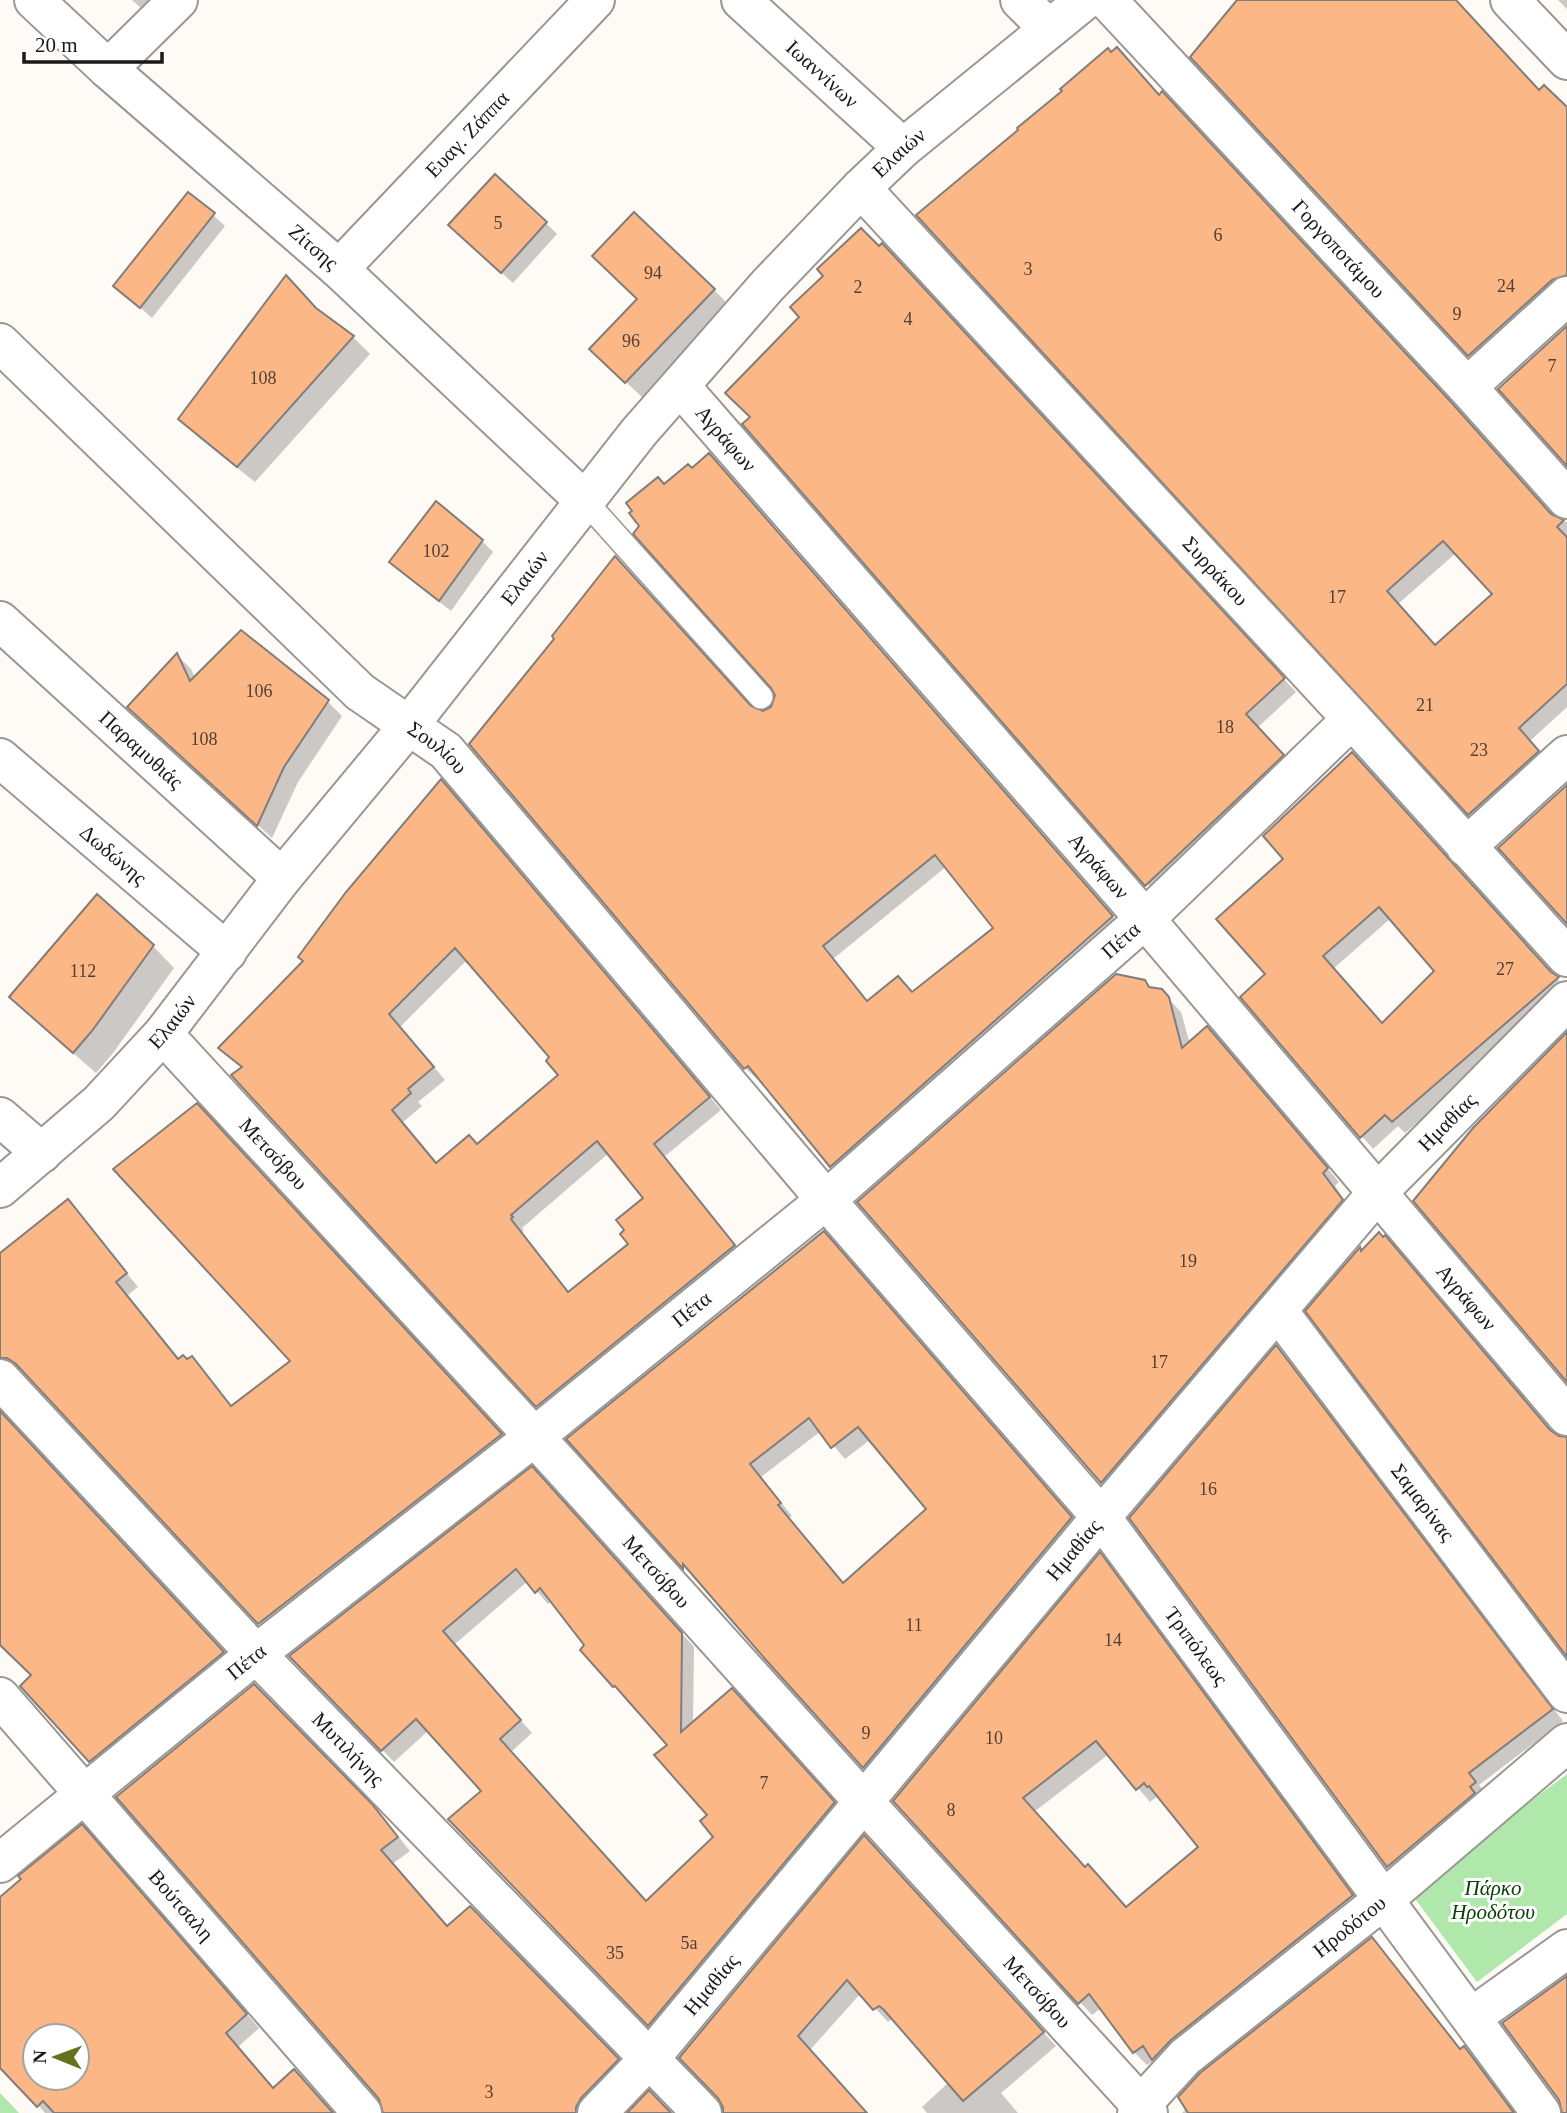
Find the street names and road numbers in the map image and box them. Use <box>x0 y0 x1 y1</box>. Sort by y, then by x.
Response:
street label: Ιωαννίνων <box>781 35 863 113</box>
street label: Ευαγ. Ζάππα <box>421 86 514 182</box>
street label: Ελαιών <box>867 123 930 183</box>
street label: Γοργοποτάμου <box>1287 195 1390 303</box>
street label: Ζίτσης <box>284 219 344 275</box>
street label: Αγράφων <box>691 401 761 477</box>
street label: Συρράκου <box>1178 532 1253 611</box>
street label: Ελαιών <box>496 545 554 610</box>
street label: Παραμυθιάς <box>94 706 188 794</box>
street label: Σουλίου <box>403 716 472 779</box>
street label: Δωδώνης <box>75 820 152 890</box>
street label: Αγράφων <box>1063 828 1134 904</box>
street label: Πέτα <box>1096 917 1145 964</box>
street label: Ελαιών <box>143 989 201 1054</box>
street label: Ημαθίας <box>1413 1087 1482 1156</box>
street label: Μετσόβου <box>234 1113 313 1195</box>
street label: Αγράφων <box>1431 1259 1501 1336</box>
street label: Πέτα <box>667 1286 716 1332</box>
street label: Σαμαρίνας <box>1386 1459 1460 1546</box>
street label: Ημαθίας <box>1041 1514 1107 1585</box>
street label: Μετσόβου <box>618 1531 695 1613</box>
street label: Τριπόλεως <box>1160 1602 1233 1690</box>
street label: Πέτα <box>222 1639 271 1685</box>
street label: Μυτιλήνης <box>307 1707 390 1791</box>
street label: Βούτσαλη <box>144 1865 219 1946</box>
street label: Ηροδότου <box>1308 1890 1391 1963</box>
street label: Ημαθίας <box>679 1949 744 2020</box>
street label: Μετσόβου <box>998 1951 1076 2033</box>

